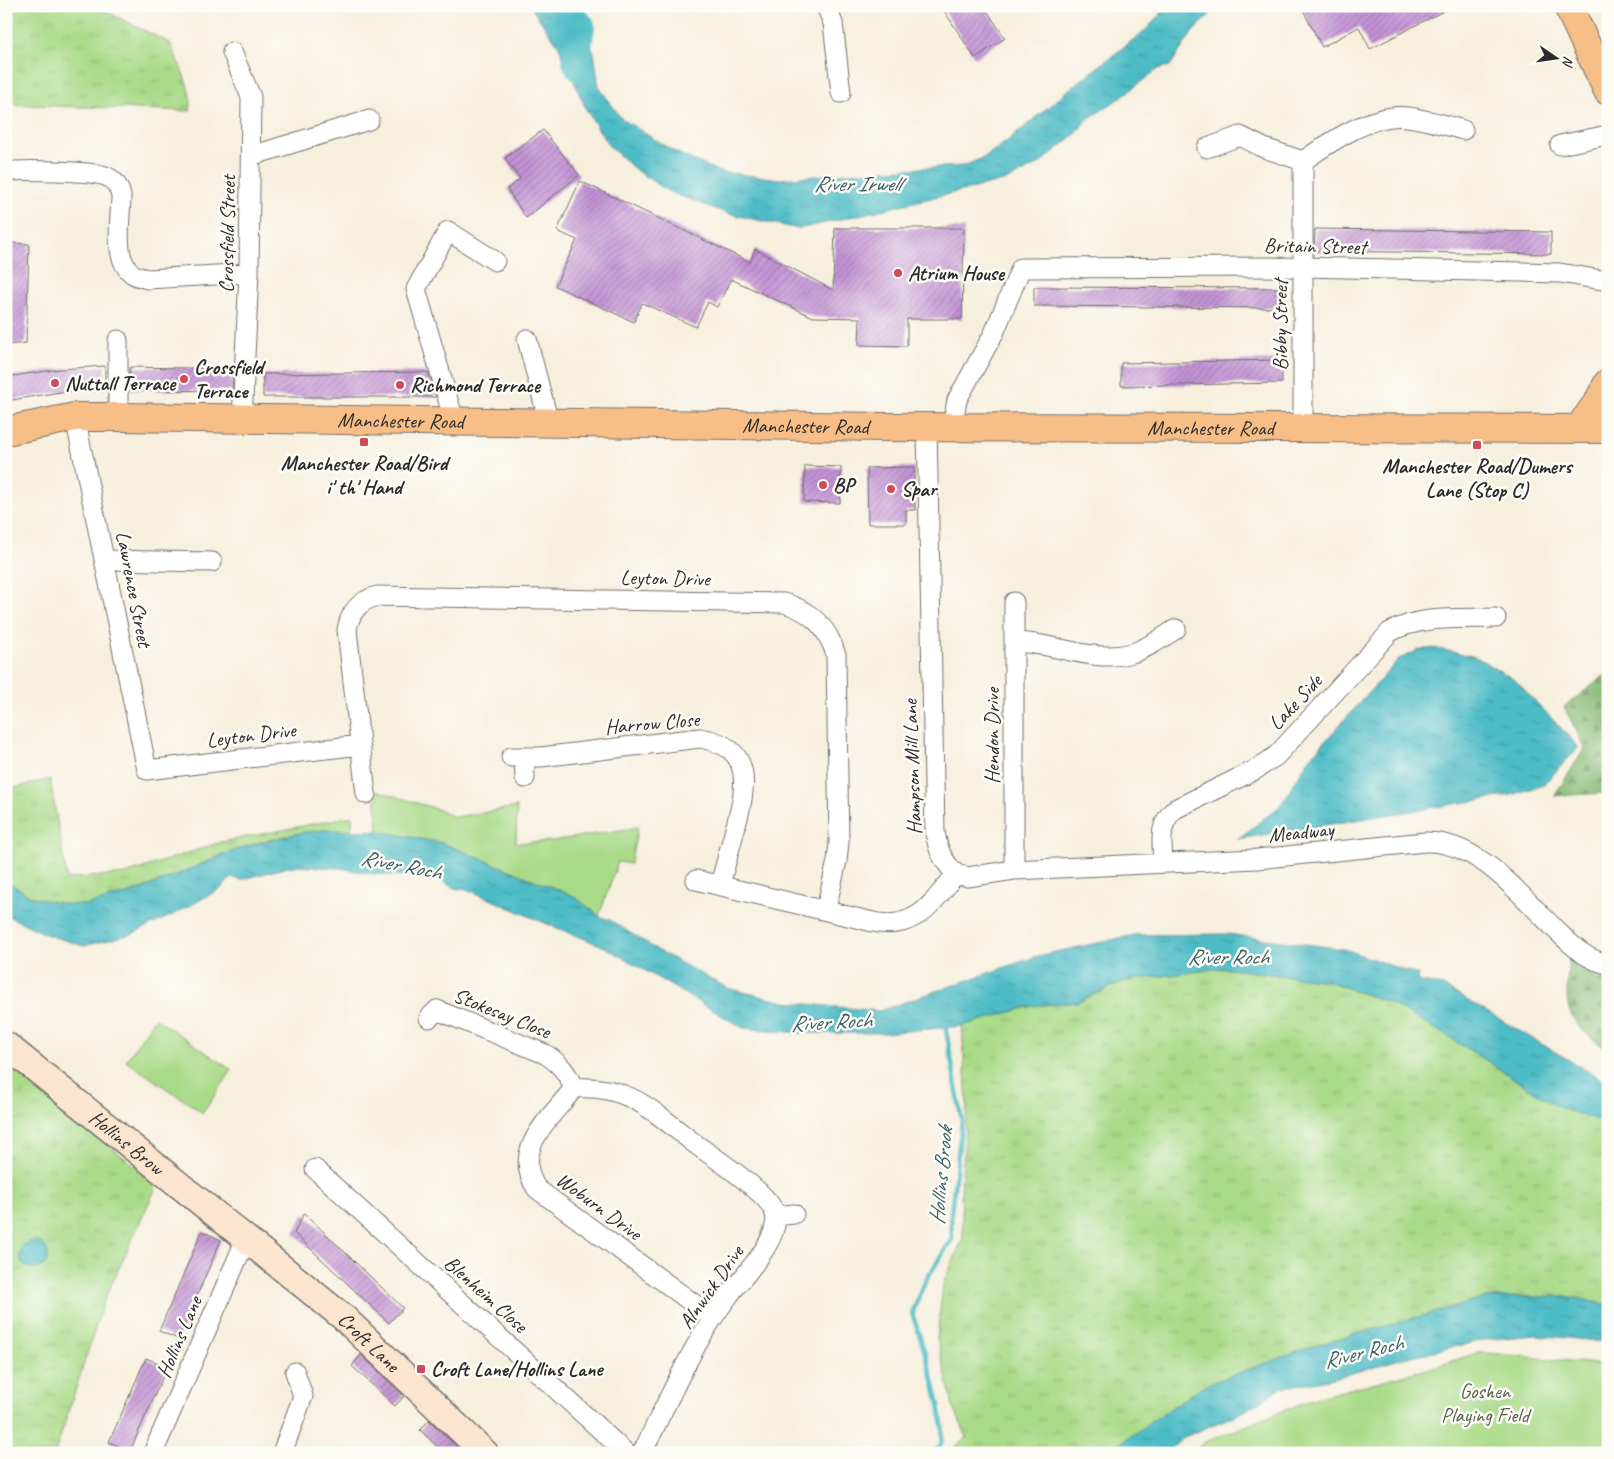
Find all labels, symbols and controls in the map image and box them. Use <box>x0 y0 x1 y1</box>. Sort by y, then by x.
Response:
north arrow <box>1532 32 1582 82</box>
text: N <box>1558 55 1577 69</box>
water label: River Irwell <box>814 170 908 198</box>
street label: Crossfield Street <box>213 173 241 293</box>
street label: Britain Street <box>1264 232 1369 260</box>
place label: Atrium House <box>908 260 1006 286</box>
marker: Atrium House <box>892 267 904 279</box>
street label: Bibby Street <box>1267 277 1293 370</box>
place label: Crossfield Terrace <box>194 354 266 404</box>
place label: Nuttall Terrace <box>65 370 177 396</box>
place label: Richmond Terrace <box>410 372 542 398</box>
marker: Crossfield Terrace <box>178 373 190 385</box>
marker: Nuttall Terrace <box>49 377 61 389</box>
marker: Richmond Terrace <box>394 379 406 391</box>
street label: Manchester Road <box>337 407 468 435</box>
street label: Manchester Road <box>742 412 873 440</box>
street label: Manchester Road <box>1147 415 1277 441</box>
marker: Manchester Road/Bird i' th' Hand <box>358 436 370 448</box>
marker: Manchester Road/Dumers Lane (Stop C) <box>1471 439 1483 451</box>
place label: Manchester Road/Bird i' th' Hand <box>281 450 451 500</box>
place label: Manchester Road/Dumers Lane (Stop C) <box>1382 453 1574 503</box>
place label: BP <box>833 472 857 498</box>
place label: Spar <box>901 476 939 502</box>
marker: BP <box>817 479 829 491</box>
marker: Spar <box>885 483 897 495</box>
street label: Lawrence Street <box>110 529 158 651</box>
street label: Leyton Drive <box>620 564 712 592</box>
street label: Lake Side <box>1263 667 1329 735</box>
street label: Hendon Drive <box>979 686 1005 784</box>
street label: Hampson Mill Lane <box>897 698 927 835</box>
street label: Harrow Close <box>604 706 702 740</box>
street label: Leyton Drive <box>205 716 299 753</box>
street label: Meadway <box>1267 815 1337 848</box>
water label: River Roch <box>359 844 445 887</box>
water label: River Roch <box>1188 943 1270 971</box>
street label: Stokesay Close <box>450 982 555 1045</box>
water label: River Roch <box>790 1006 874 1038</box>
street label: Hollins Brow <box>84 1104 171 1182</box>
water label: Hollins Brook <box>923 1122 960 1226</box>
street label: Woburn Drive <box>551 1166 649 1247</box>
street label: Alnwick Drive <box>673 1239 750 1334</box>
street label: Blenheim Close <box>439 1250 534 1339</box>
street label: Hollins Lane <box>150 1290 209 1382</box>
street label: Croft Lane <box>333 1306 406 1378</box>
water label: River Roch <box>1320 1328 1407 1375</box>
place label: Croft Lane/Hollins Lane <box>431 1356 604 1382</box>
marker: Croft Lane/Hollins Lane <box>415 1363 427 1375</box>
park label: Goshen Playing Field <box>1441 1378 1532 1428</box>

